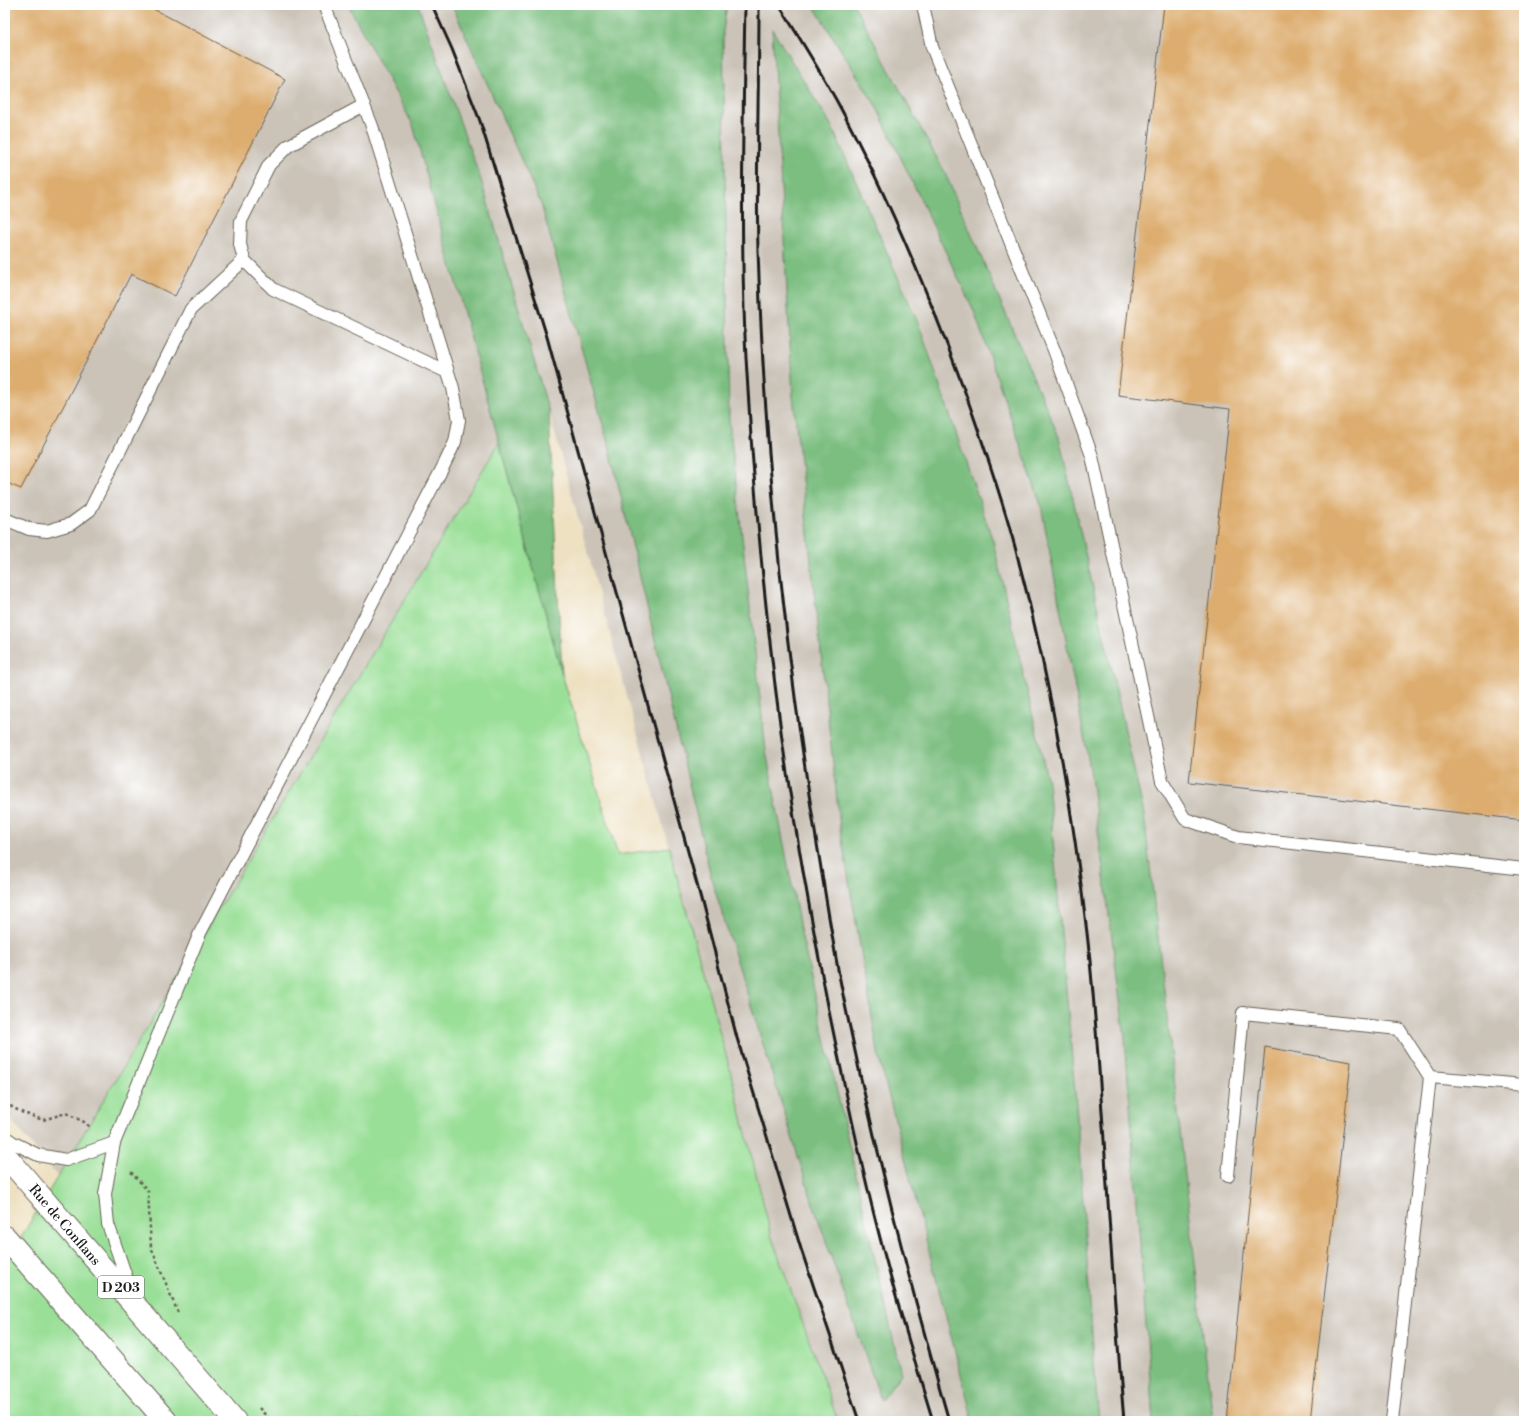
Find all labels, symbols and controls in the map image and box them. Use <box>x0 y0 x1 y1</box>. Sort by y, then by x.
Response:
street label: Rue de Conflans <box>24 1181 104 1269</box>
road number: D 203 <box>98 1276 144 1298</box>

